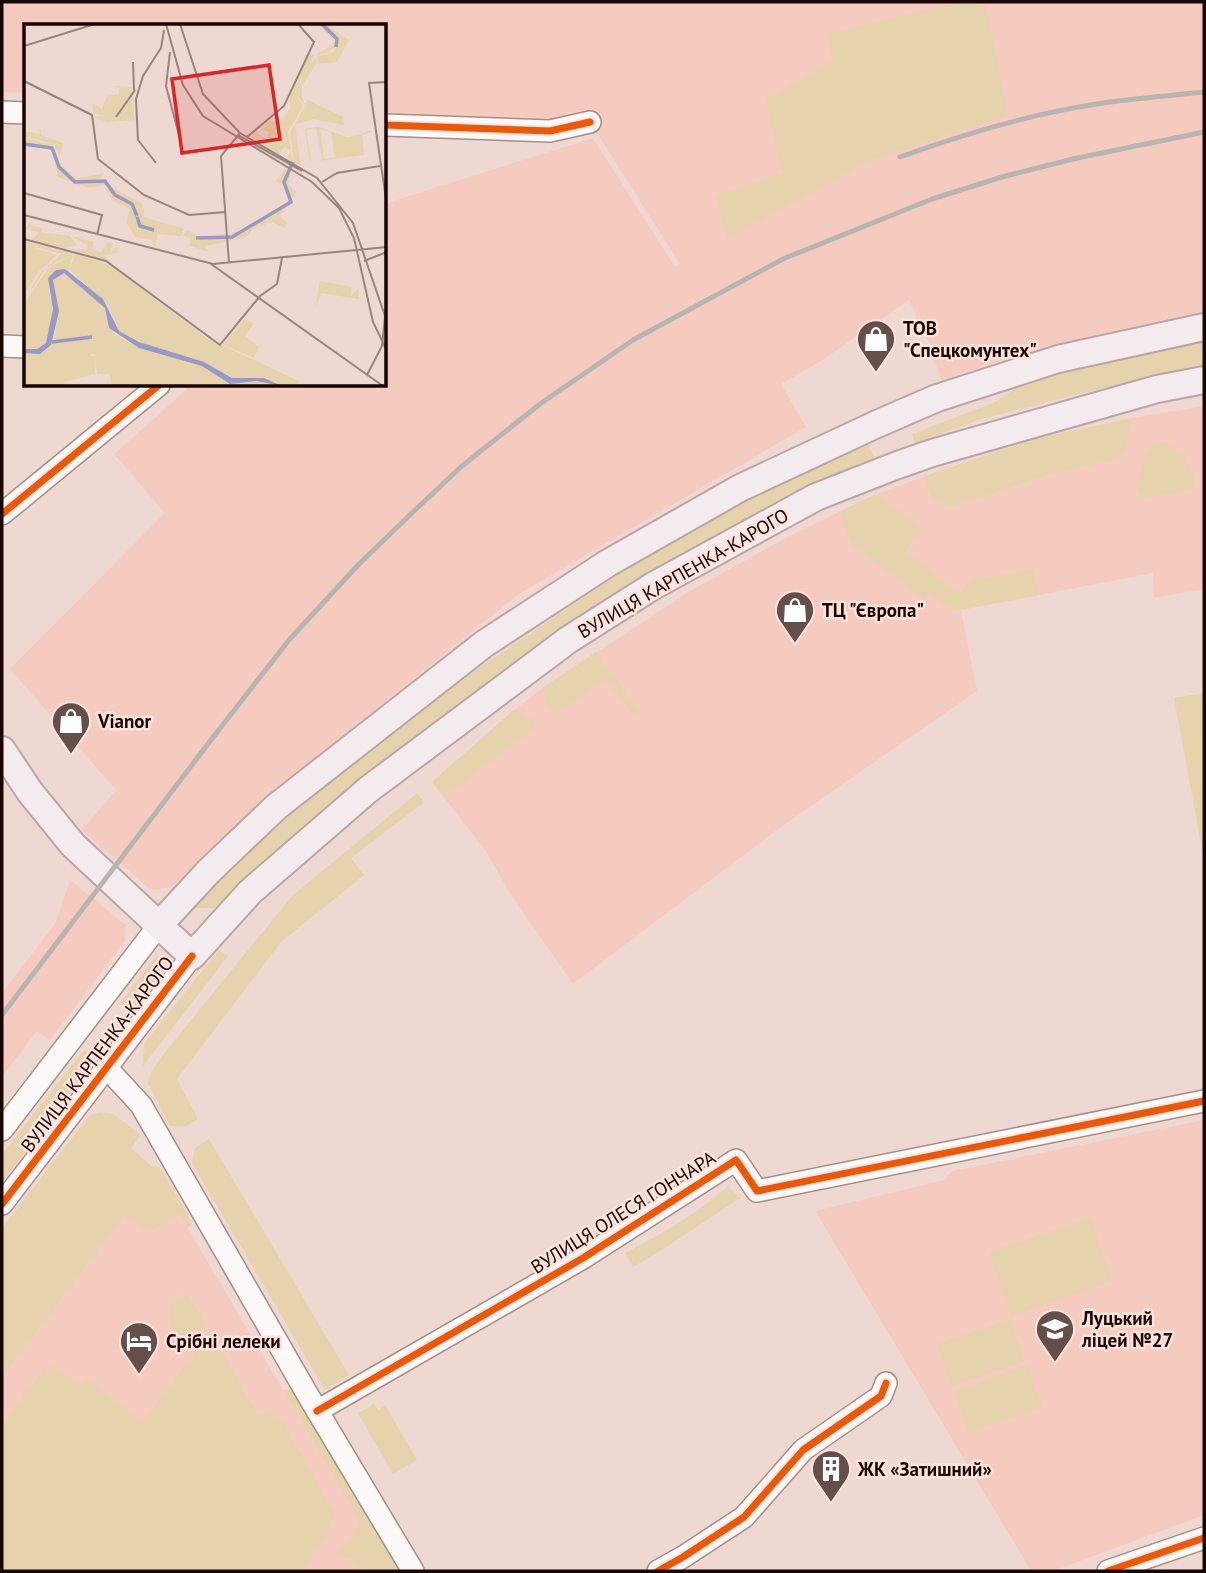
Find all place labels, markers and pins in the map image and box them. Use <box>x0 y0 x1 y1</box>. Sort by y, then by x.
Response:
place label: ТОВ "Спецкомунтех" <box>903 316 1037 362</box>
shop icon: ТОВ "Спецкомунтех" <box>855 318 897 373</box>
shop icon: ТЦ "Європа" <box>774 589 816 644</box>
place label: ТЦ "Європа" <box>822 598 924 622</box>
shop icon: Vianor <box>50 700 92 755</box>
place label: Vianor <box>97 709 152 733</box>
place label: Луцький ліцей №27 <box>1081 1306 1173 1352</box>
school or university icon: Луцький ліцей №27 <box>1034 1308 1076 1363</box>
hotel icon: Срібні лелеки <box>118 1320 160 1375</box>
place label: Срібні лелеки <box>166 1329 281 1353</box>
building icon: ЖК «Затишний» <box>810 1448 852 1503</box>
place label: ЖК «Затишний» <box>857 1457 992 1481</box>

